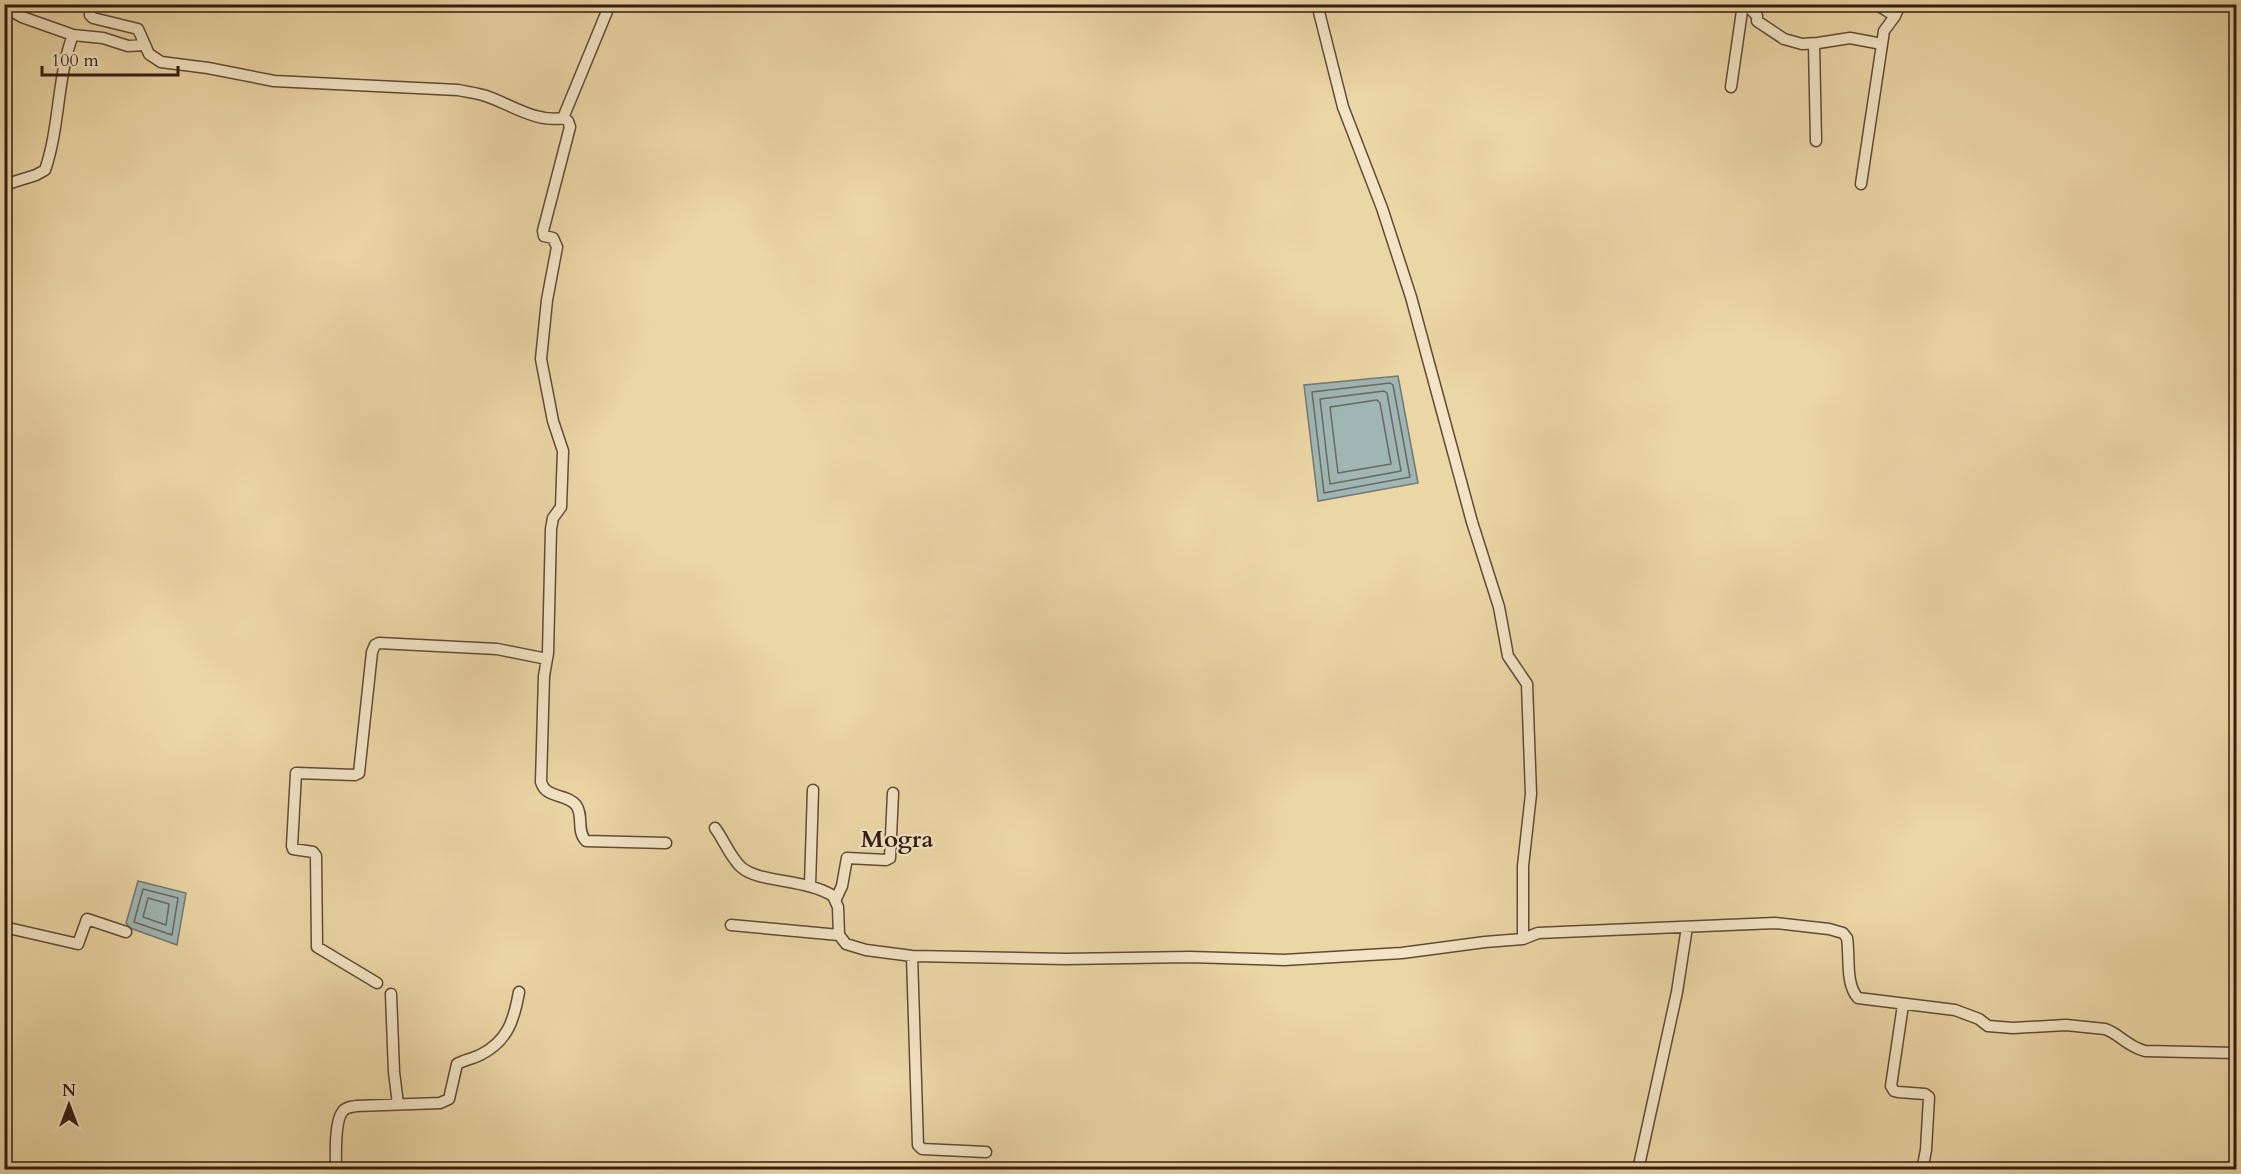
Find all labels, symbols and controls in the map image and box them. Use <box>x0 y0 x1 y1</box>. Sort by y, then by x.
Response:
scale bar <box>42 39 178 77</box>
text: 100 m <box>51 48 99 73</box>
district label: Mogra <box>861 823 934 856</box>
north arrow <box>39 1075 99 1135</box>
text: N <box>62 1080 76 1102</box>

